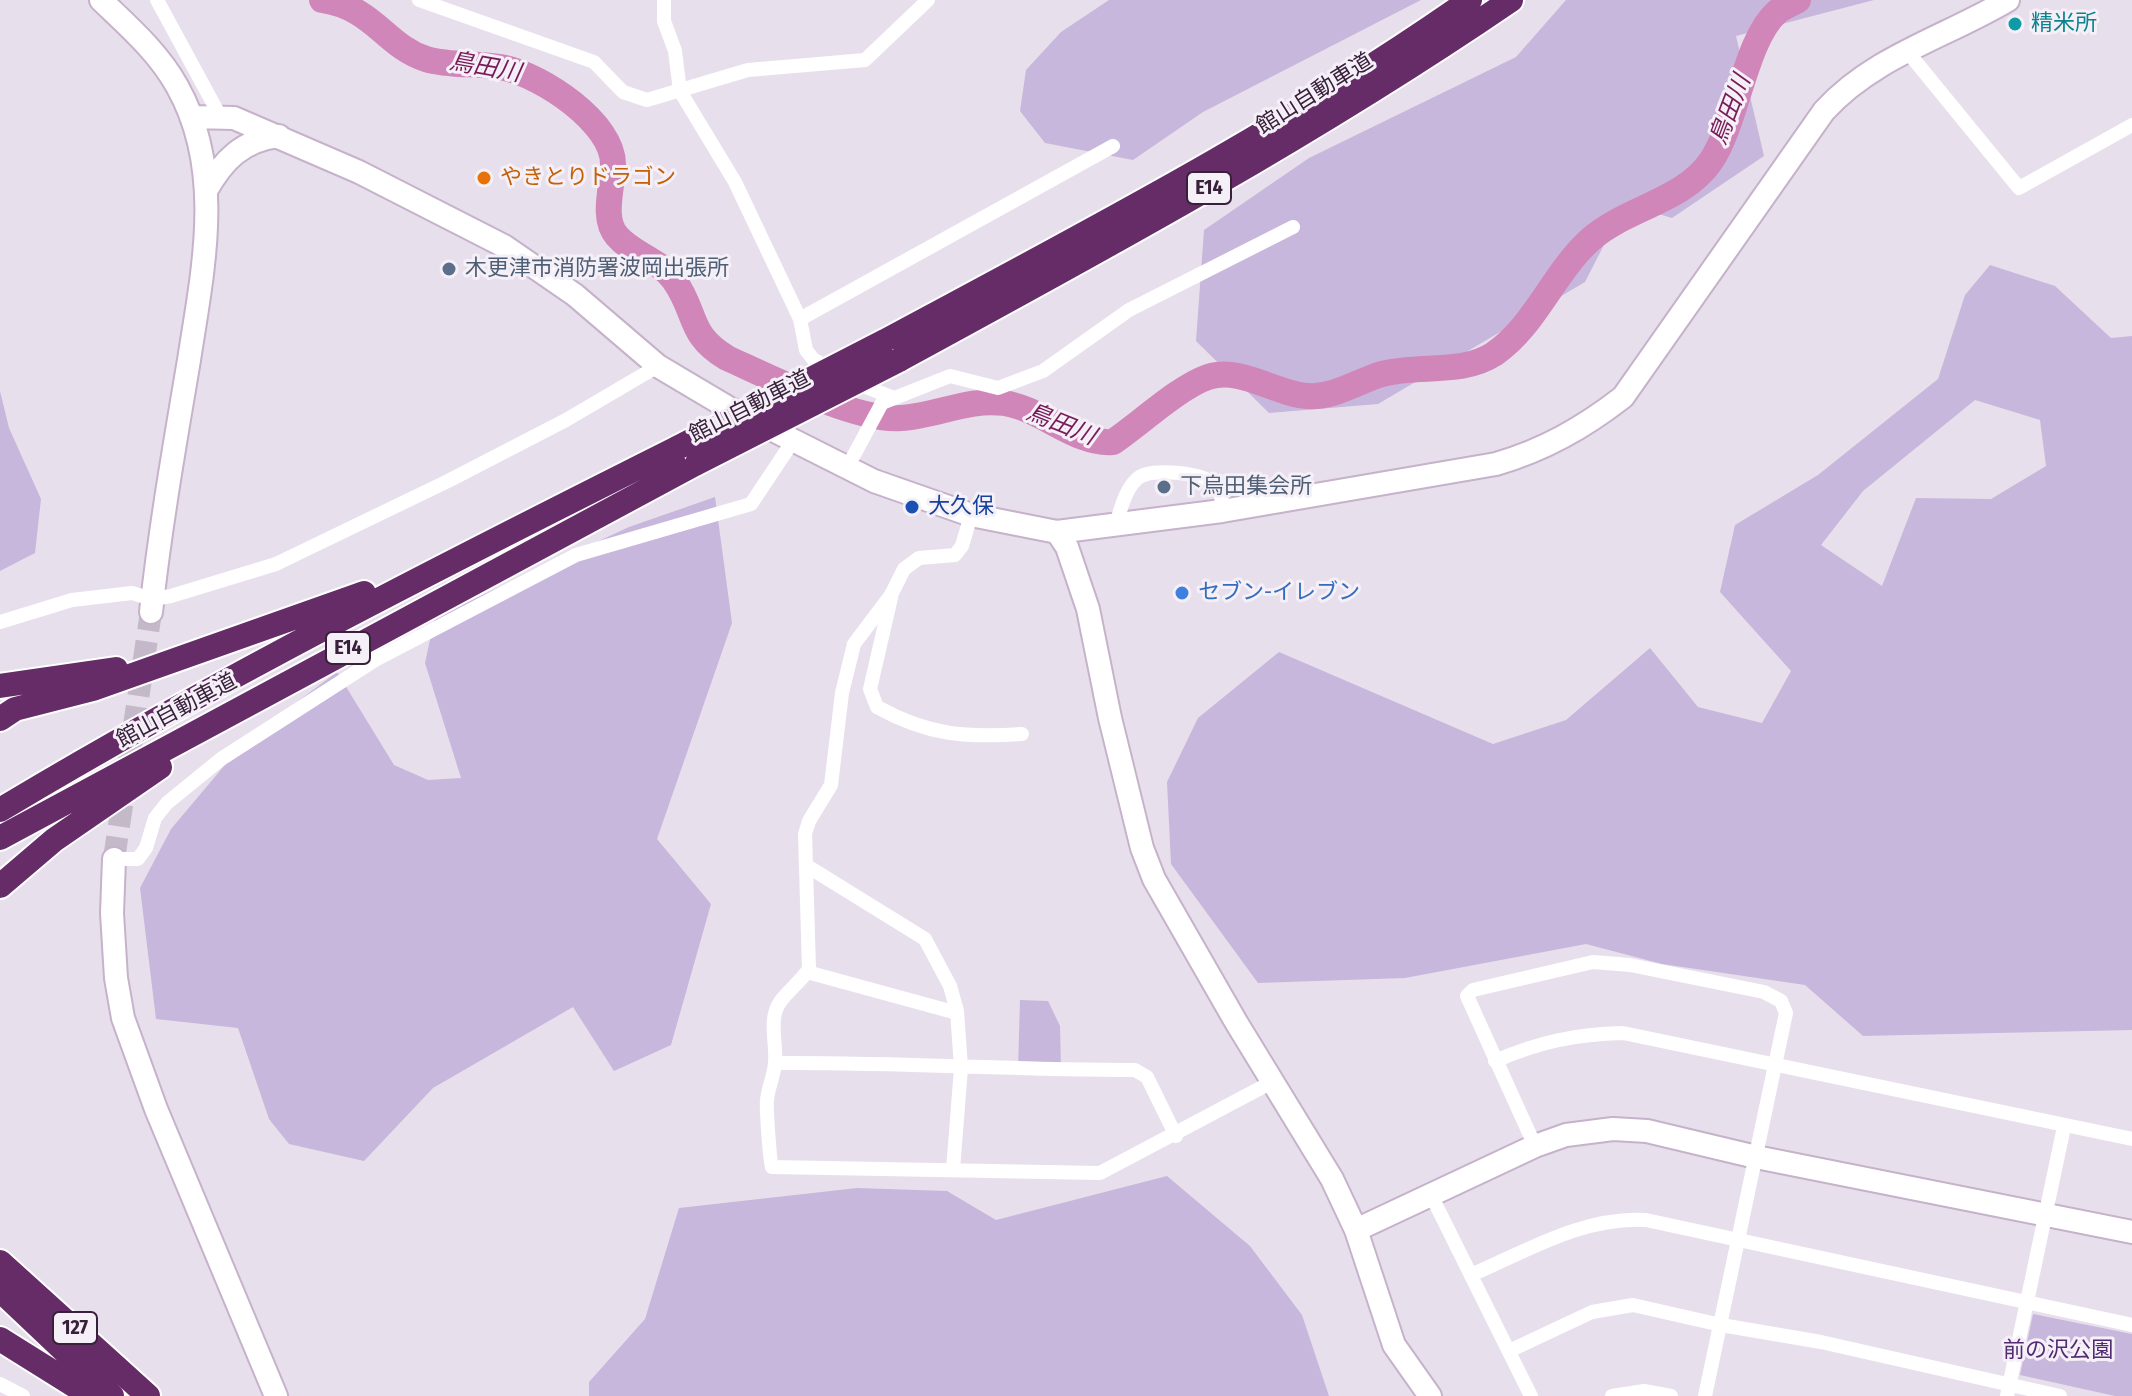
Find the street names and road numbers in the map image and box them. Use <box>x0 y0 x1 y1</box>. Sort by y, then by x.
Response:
street label: 館山自動車道 <box>1252 48 1378 140</box>
road number: E14 <box>1187 172 1231 204</box>
street label: 館山自動車道 <box>685 365 815 449</box>
road number: E14 <box>326 632 370 664</box>
street label: 館山自動車道 <box>113 668 241 754</box>
road number: 127 <box>53 1312 97 1344</box>

